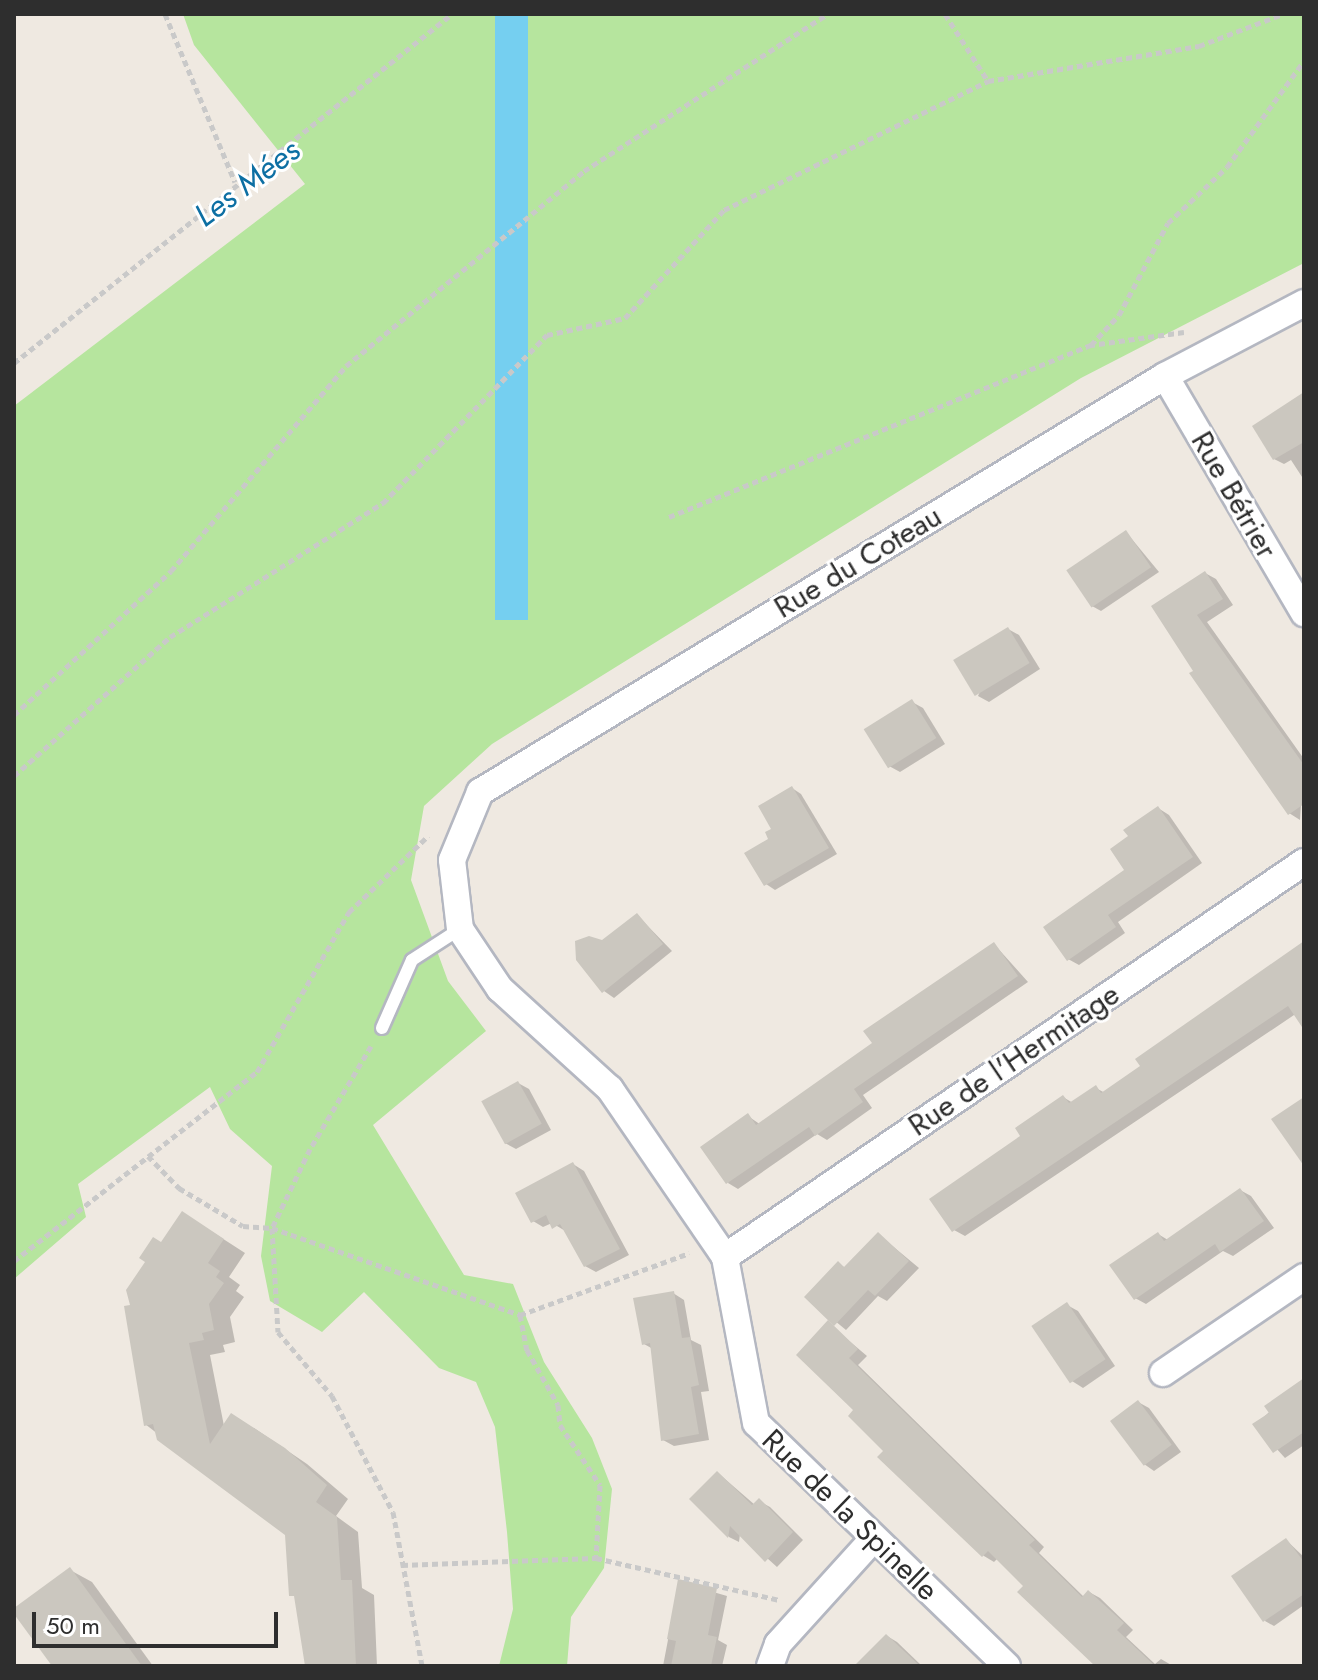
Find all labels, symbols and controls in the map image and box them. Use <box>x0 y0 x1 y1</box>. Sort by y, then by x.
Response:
water label: Les Mées <box>187 131 307 235</box>
street label: Rue Bétrier <box>1183 425 1285 565</box>
street label: Rue du Coteau <box>768 498 948 626</box>
street label: Rue de l'Hermitage <box>902 976 1126 1144</box>
street label: Rue de la Spinelle <box>755 1422 945 1608</box>
scale bar <box>36 1596 282 1646</box>
text: 50 m <box>46 1608 100 1643</box>

